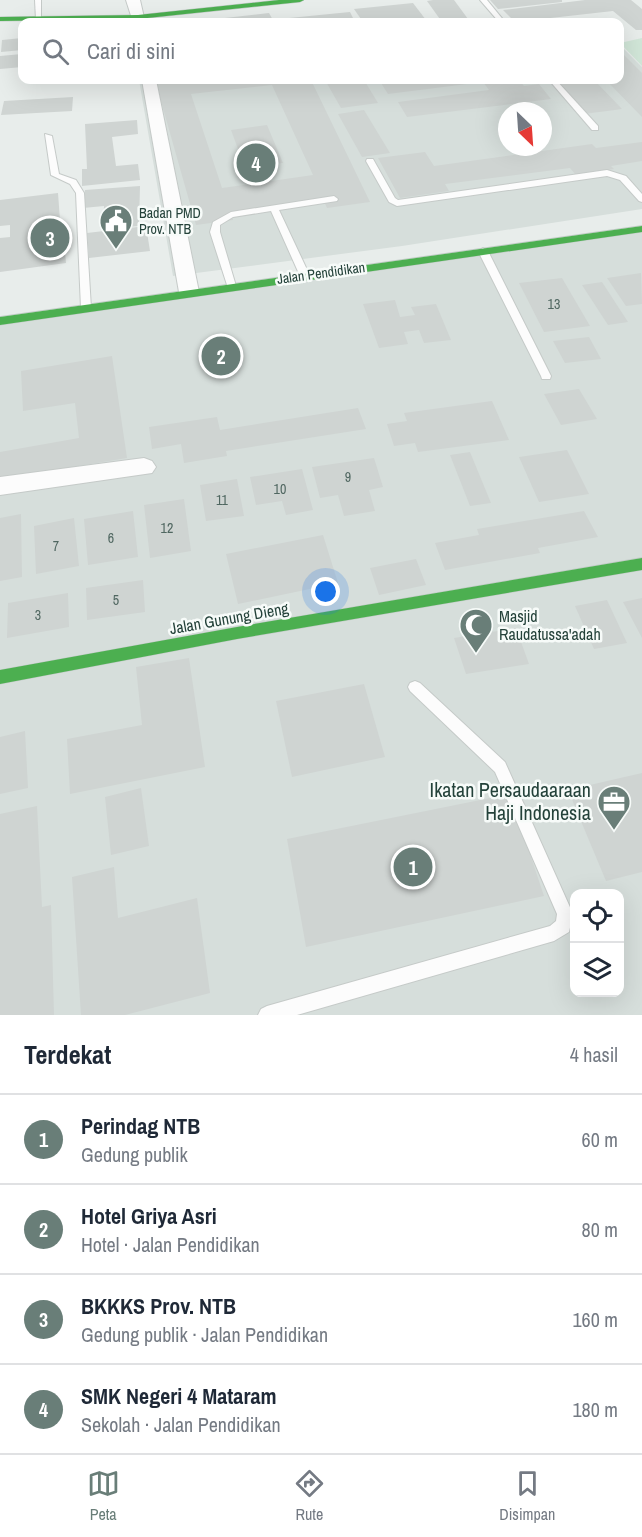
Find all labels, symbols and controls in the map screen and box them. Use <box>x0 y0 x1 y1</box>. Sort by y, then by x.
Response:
search box <box>18 18 624 84</box>
icon: search <box>39 35 72 68</box>
text: Cari di sini <box>87 36 175 66</box>
north arrow <box>498 102 552 156</box>
pin: 4 <box>236 140 276 186</box>
public building icon: Badan PMD Prov. NTB <box>98 203 134 250</box>
place label: Badan PMD Prov. NTB <box>139 204 201 238</box>
pin: 3 <box>31 216 70 260</box>
street label: Jalan Pendidikan <box>276 258 366 288</box>
house number: 13 <box>548 295 560 313</box>
pin: 2 <box>202 334 240 378</box>
house number: 9 <box>345 468 351 486</box>
house number: 10 <box>274 480 286 498</box>
house number: 11 <box>216 491 229 509</box>
house number: 12 <box>161 519 173 537</box>
house number: 6 <box>108 529 114 547</box>
house number: 7 <box>53 537 59 555</box>
your location <box>311 577 340 606</box>
house number: 5 <box>113 591 119 609</box>
street label: Jalan Gunung Dieng <box>168 597 291 639</box>
place label: Masjid Raudatussa'adah <box>499 605 601 645</box>
house number: 3 <box>35 606 41 624</box>
mosque icon: Masjid Raudatussa'adah <box>458 607 494 654</box>
place label: Ikatan Persaudaaraan Haji Indonesia <box>430 776 591 826</box>
office icon: Ikatan Persaudaaraan Haji Indonesia <box>596 784 632 831</box>
pin: 1 <box>394 844 432 890</box>
map controls <box>570 889 624 997</box>
button: locate <box>570 889 624 943</box>
button: layers <box>570 943 624 997</box>
text: Terdekat <box>24 1037 111 1072</box>
text: 4 hasil <box>570 1041 618 1068</box>
text: Perindag NTB <box>81 1111 200 1141</box>
text: 1 <box>39 1126 48 1153</box>
text: 60 m <box>582 1126 618 1153</box>
text: Gedung publik <box>81 1141 188 1168</box>
text: Hotel Griya Asri <box>81 1201 217 1231</box>
text: 2 <box>39 1216 48 1243</box>
text: 80 m <box>582 1216 618 1243</box>
text: Hotel · Jalan Pendidikan <box>81 1231 260 1258</box>
text: BKKKS Prov. NTB <box>81 1291 236 1321</box>
text: 3 <box>39 1306 48 1333</box>
text: 160 m <box>572 1306 618 1333</box>
text: Gedung publik · Jalan Pendidikan <box>81 1321 328 1348</box>
text: SMK Negeri 4 Mataram <box>81 1381 277 1411</box>
text: 4 <box>39 1396 48 1423</box>
text: 180 m <box>572 1396 618 1423</box>
text: Sekolah · Jalan Pendidikan <box>81 1411 281 1438</box>
tab: Peta <box>87 1467 120 1525</box>
tab: Rute <box>293 1467 326 1525</box>
tab: Disimpan <box>499 1467 555 1525</box>

